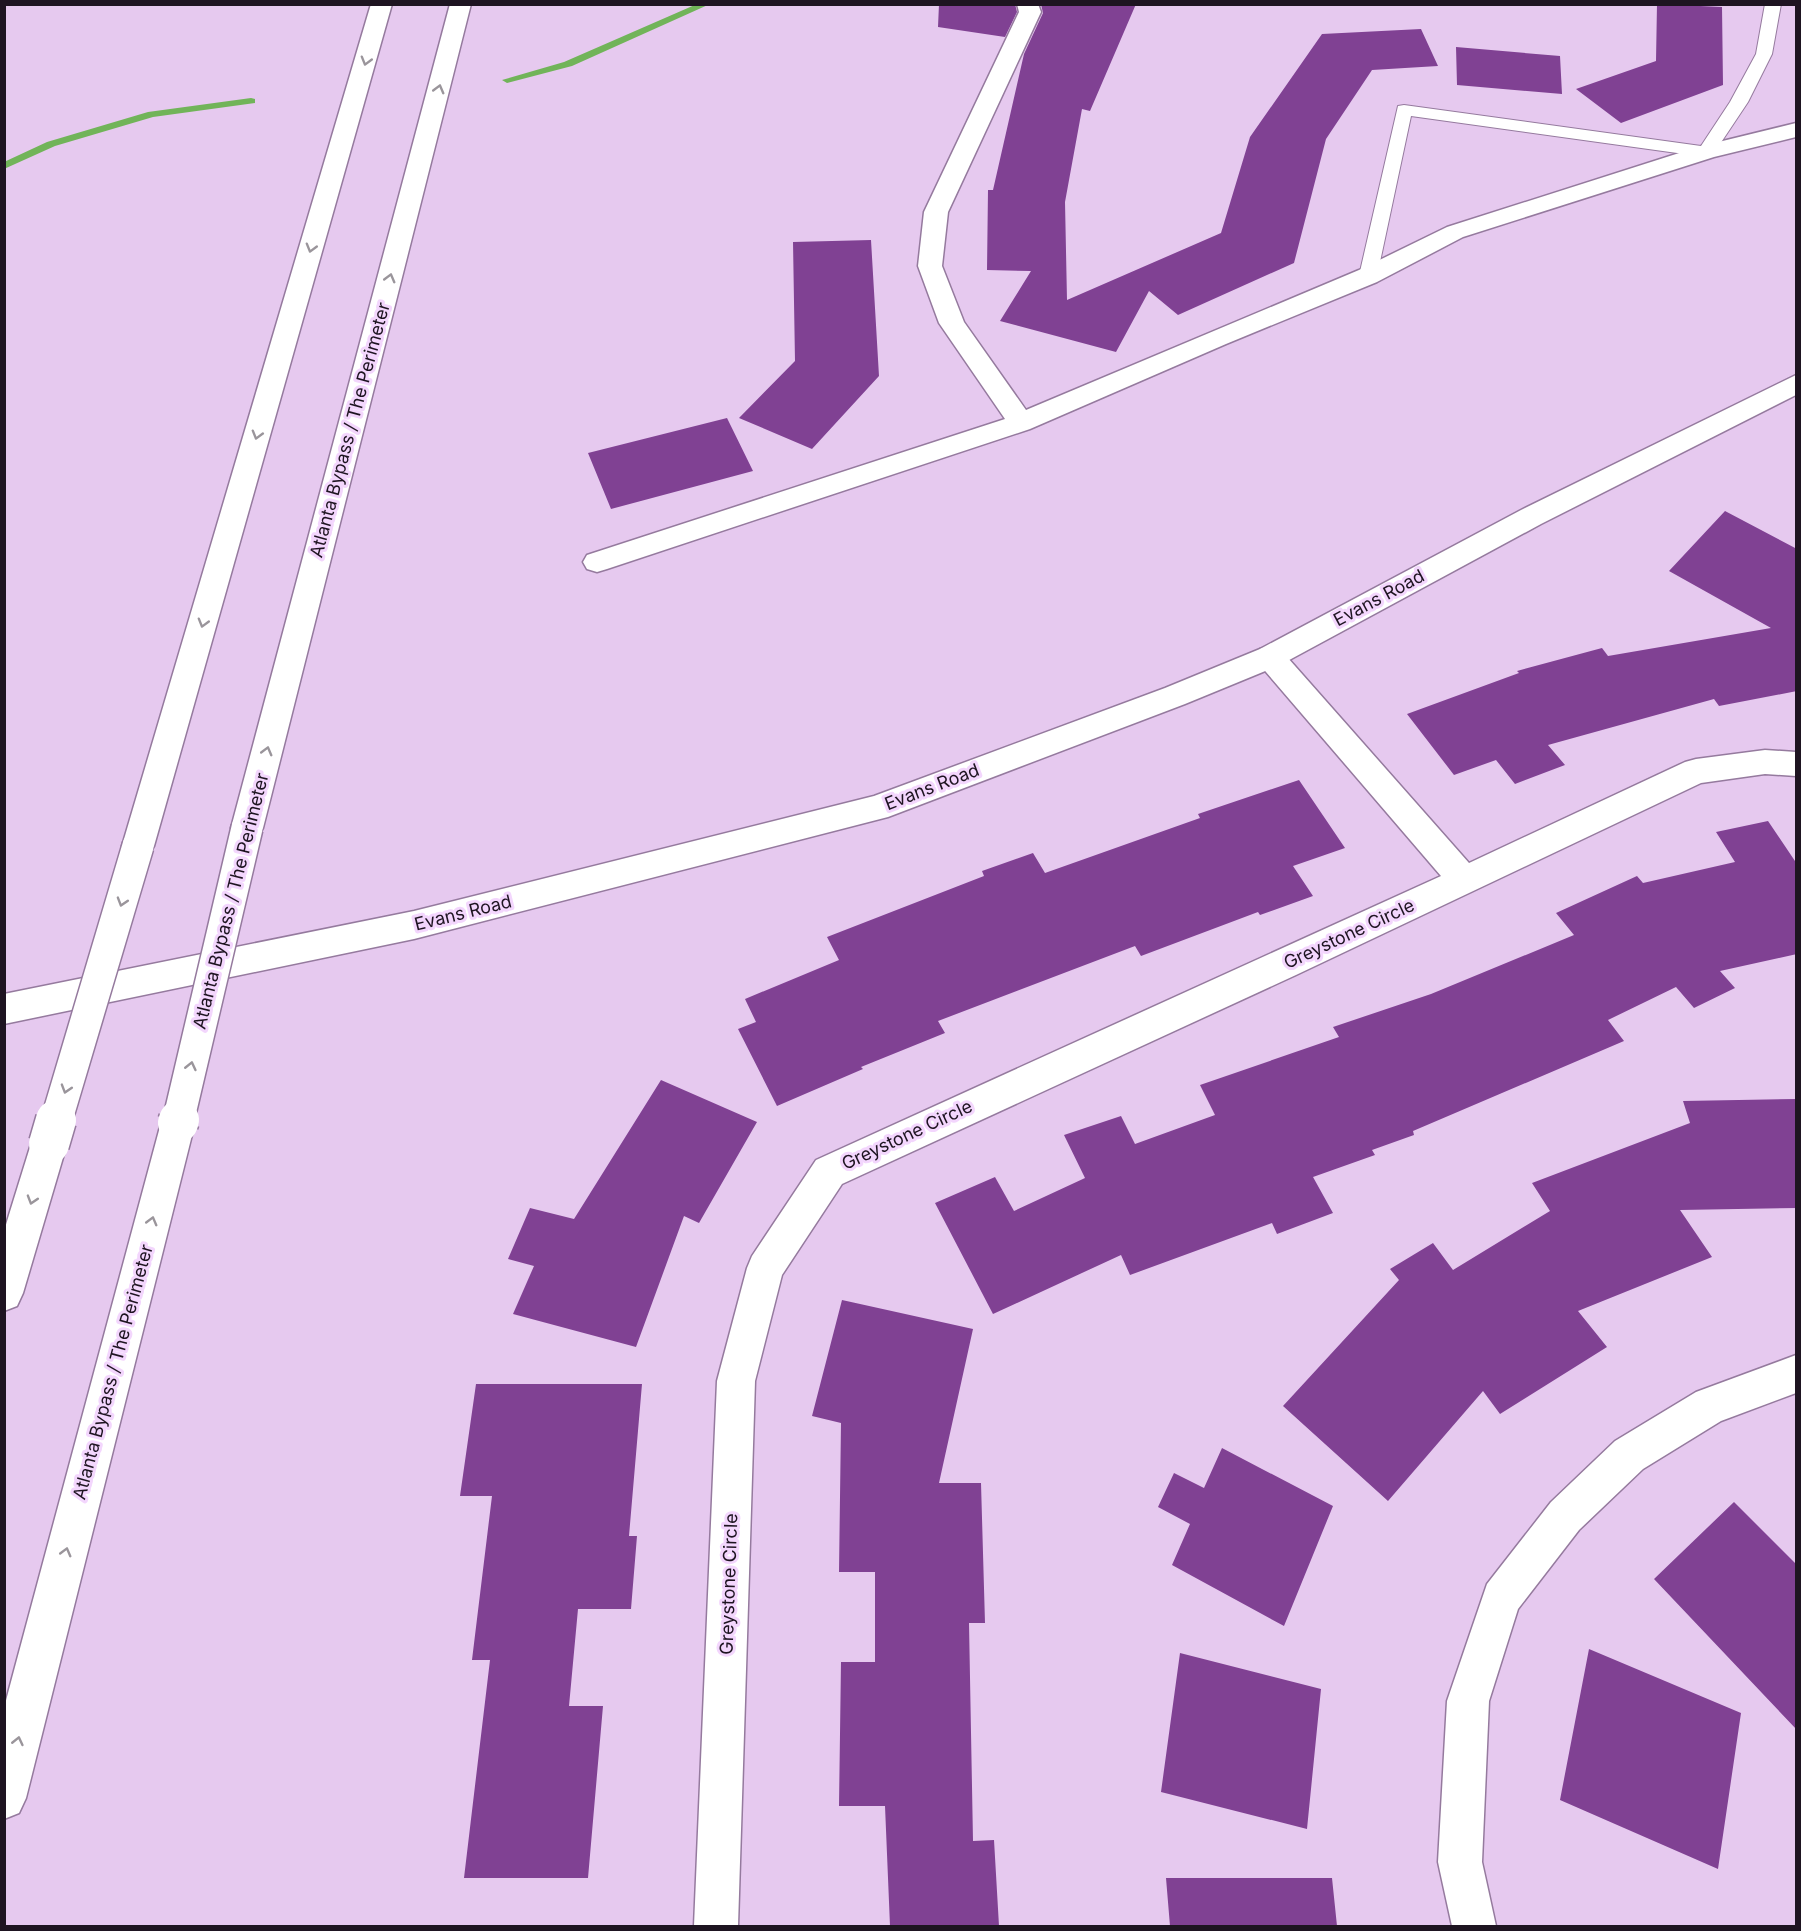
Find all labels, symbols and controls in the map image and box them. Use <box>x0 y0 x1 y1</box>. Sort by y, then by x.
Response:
one-way arrow <box>361 55 373 66</box>
one-way arrow <box>431 84 444 94</box>
one-way arrow <box>306 243 319 253</box>
one-way arrow <box>382 273 395 283</box>
street label: Atlanta Bypass / The Perimeter <box>305 300 394 560</box>
one-way arrow <box>252 429 264 440</box>
street label: Evans Road <box>1330 565 1428 630</box>
one-way arrow <box>198 617 210 628</box>
one-way arrow <box>260 746 272 757</box>
street label: Evans Road <box>882 759 982 814</box>
street label: Atlanta Bypass / The Perimeter <box>188 770 273 1031</box>
street label: Evans Road <box>412 890 514 935</box>
street label: Greystone Circle <box>1280 894 1417 973</box>
one-way arrow <box>117 896 129 907</box>
one-way arrow <box>184 1061 197 1071</box>
one-way arrow <box>61 1083 73 1094</box>
street label: Greystone Circle <box>838 1095 975 1174</box>
one-way arrow <box>27 1194 39 1205</box>
one-way arrow <box>145 1217 157 1227</box>
street label: Atlanta Bypass / The Perimeter <box>68 1242 157 1502</box>
street label: Greystone Circle <box>716 1513 741 1655</box>
one-way arrow <box>59 1547 71 1558</box>
one-way arrow <box>10 1736 23 1746</box>

